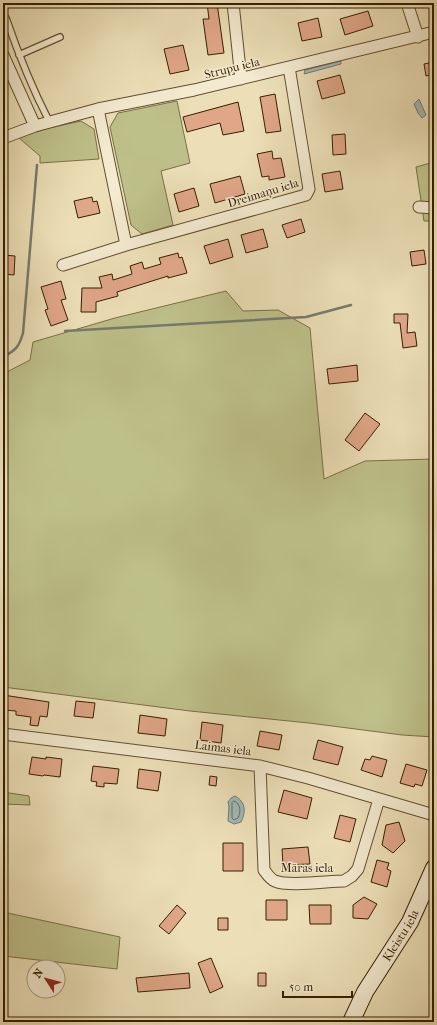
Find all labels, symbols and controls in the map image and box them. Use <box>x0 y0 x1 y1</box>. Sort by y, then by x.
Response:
street label: Strupu iela <box>203 54 262 82</box>
street label: Dreimaņu iela <box>226 175 301 210</box>
street label: Laimas iela <box>194 738 253 758</box>
street label: Māras iela <box>281 861 334 875</box>
street label: Kleistu iela <box>380 907 422 964</box>
north arrow <box>26 959 66 999</box>
text: N <box>31 966 46 981</box>
scale bar <box>283 973 352 999</box>
text: 50 m <box>289 980 313 994</box>

